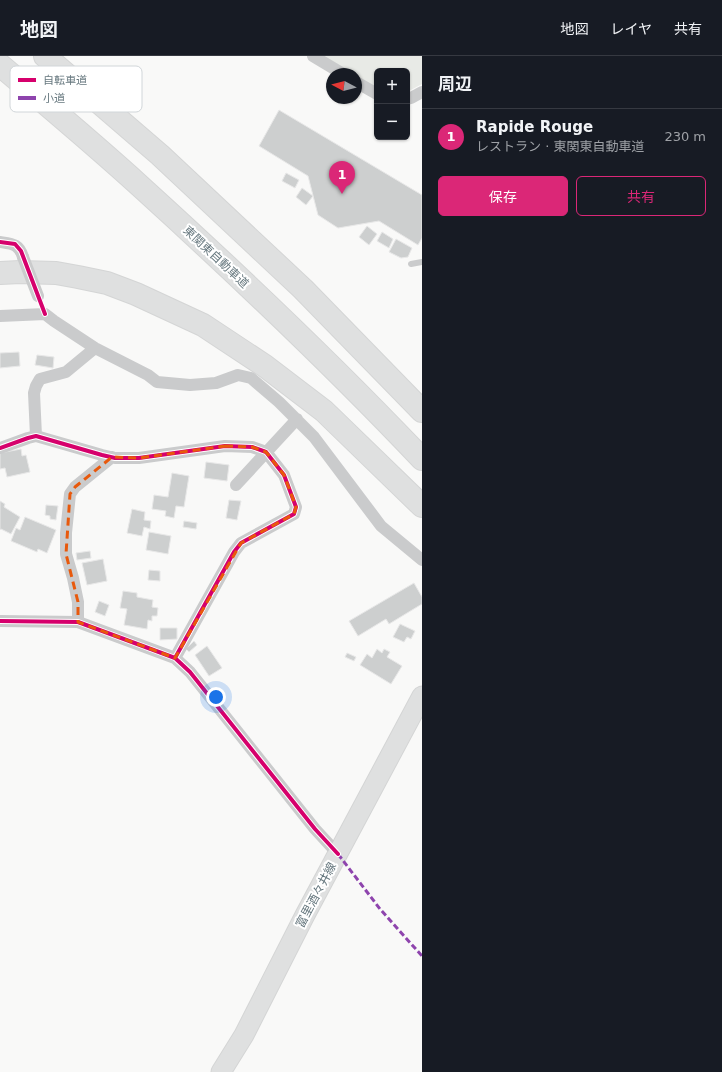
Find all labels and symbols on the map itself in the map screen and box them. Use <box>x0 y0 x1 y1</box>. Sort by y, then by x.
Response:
legend <box>10 66 142 112</box>
north arrow <box>326 68 362 104</box>
text: 自転車道 <box>43 74 87 87</box>
text: 小道 <box>43 92 65 105</box>
pin: 1 <box>329 161 355 194</box>
street label: 東関東自動車道 <box>181 223 251 291</box>
your location <box>206 687 226 707</box>
street label: 富里酒々井線 <box>293 860 339 930</box>

